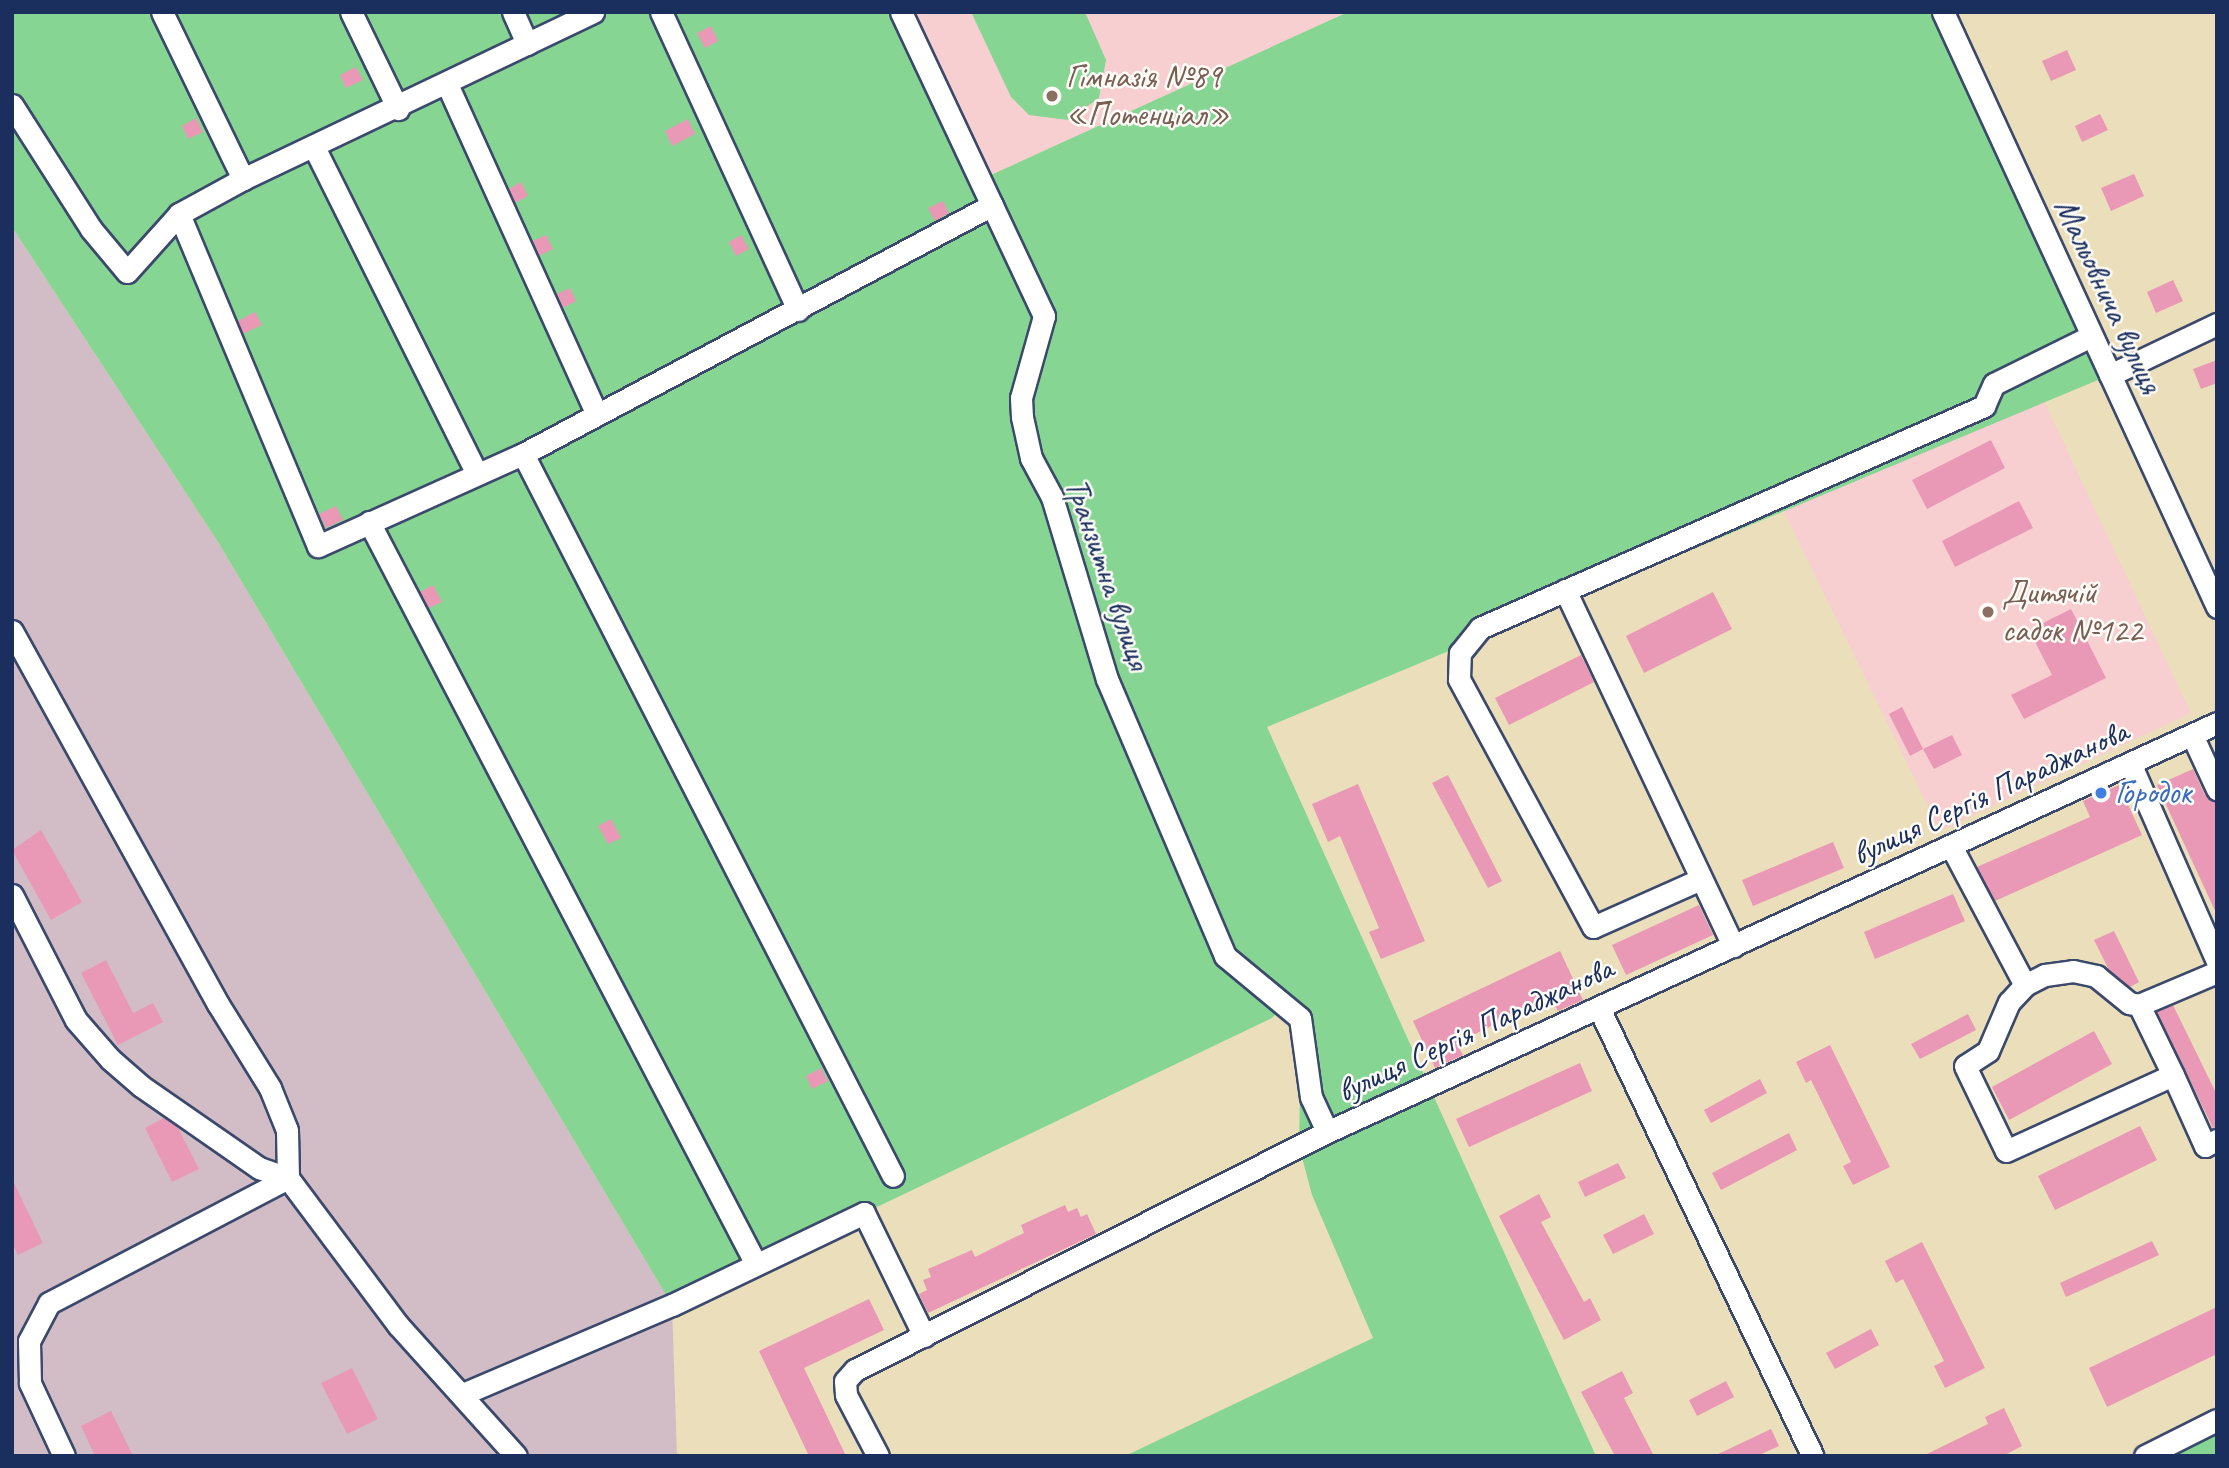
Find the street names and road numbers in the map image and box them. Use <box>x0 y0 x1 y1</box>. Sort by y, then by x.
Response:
street label: Мальовнича вулиця <box>2045 192 2171 400</box>
street label: Транзитна вулиця <box>1056 474 1158 674</box>
street label: вулиця Сергія Параджанова <box>1846 712 2134 874</box>
street label: вулиця Сергія Параджанова <box>1331 949 1619 1111</box>

